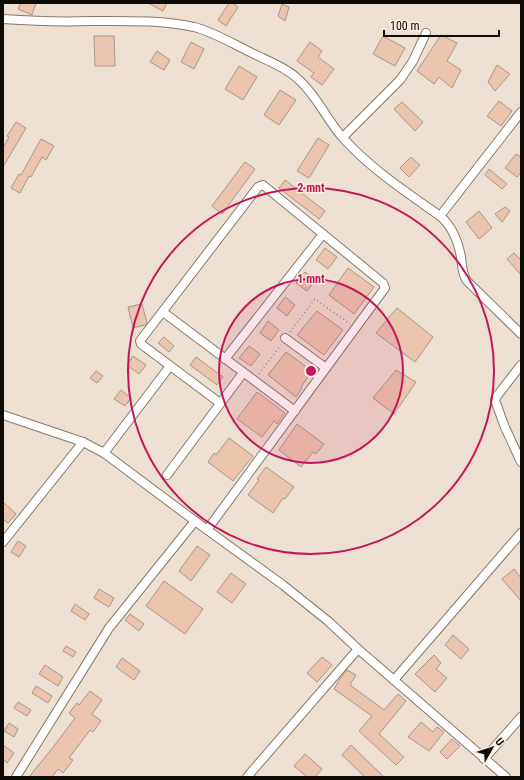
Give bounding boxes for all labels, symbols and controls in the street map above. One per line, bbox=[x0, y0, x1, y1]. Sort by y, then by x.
scale bar bbox=[384, 12, 499, 38]
text: 100 m bbox=[390, 19, 420, 33]
text: 2 mnt bbox=[297, 181, 325, 195]
text: 1 mnt bbox=[297, 272, 325, 286]
centre of rings bbox=[304, 364, 318, 378]
north arrow bbox=[472, 728, 512, 768]
text: U bbox=[492, 735, 506, 749]

